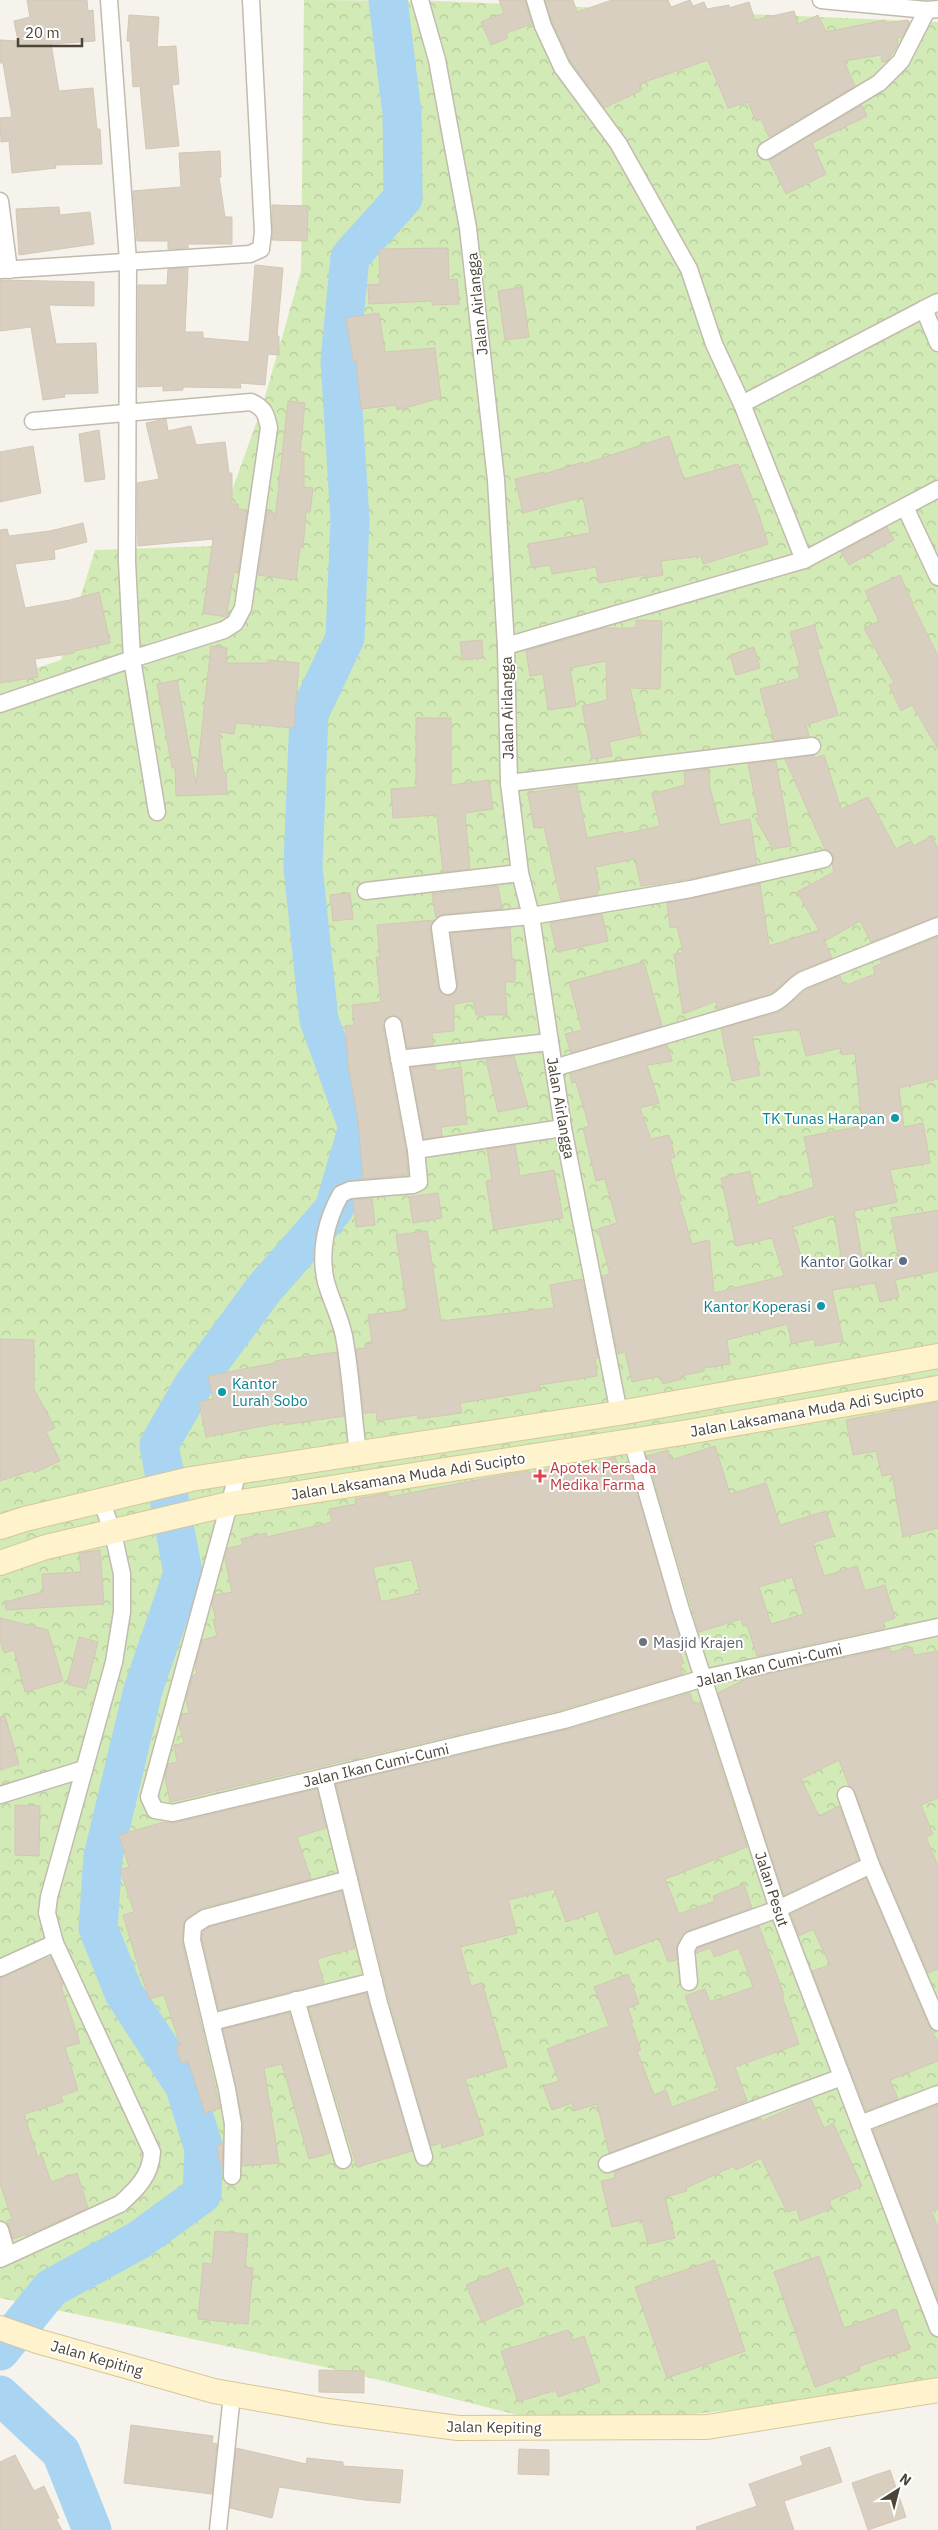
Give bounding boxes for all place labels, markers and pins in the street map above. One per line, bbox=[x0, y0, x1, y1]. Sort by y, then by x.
place label: TK Tunas Harapan bbox=[762, 1109, 885, 1128]
marker: TK Tunas Harapan bbox=[889, 1112, 901, 1124]
place label: Kantor Golkar bbox=[800, 1252, 893, 1271]
marker: Kantor Golkar bbox=[897, 1255, 909, 1267]
place label: Kantor Koperasi bbox=[704, 1297, 811, 1316]
marker: Kantor Koperasi bbox=[815, 1300, 827, 1312]
place label: Kantor Lurah Sobo bbox=[232, 1374, 308, 1410]
marker: Kantor Lurah Sobo bbox=[216, 1386, 228, 1398]
place label: Apotek Persada Medika Farma bbox=[550, 1458, 656, 1494]
marker: Apotek Persada Medika Farma bbox=[534, 1470, 546, 1482]
place label: Masjid Krajen bbox=[653, 1633, 744, 1652]
marker: Masjid Krajen bbox=[637, 1636, 649, 1648]

